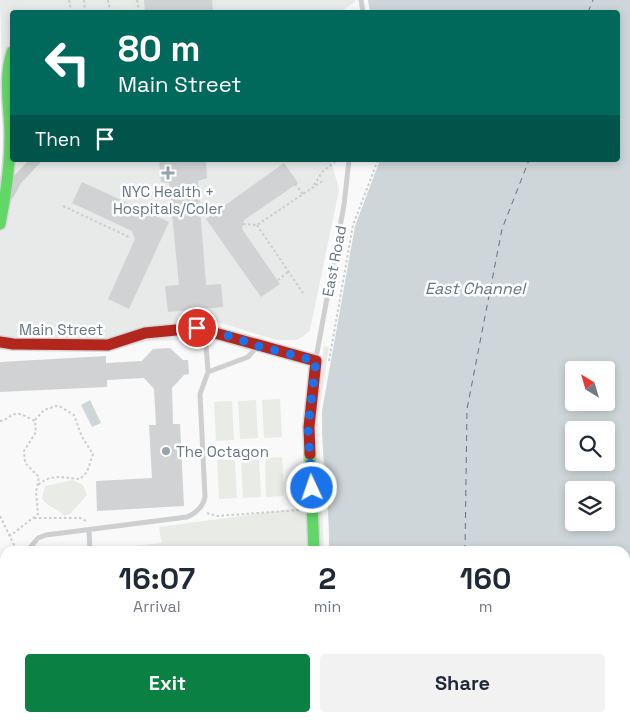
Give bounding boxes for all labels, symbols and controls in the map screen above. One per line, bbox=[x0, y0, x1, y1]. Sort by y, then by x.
text: 80 m bbox=[118, 27, 200, 71]
icon: left bbox=[35, 30, 100, 95]
text: Main Street bbox=[118, 70, 241, 98]
icon: arrive bbox=[91, 125, 119, 153]
text: Then bbox=[35, 127, 81, 152]
marker: NYC Health + Hospitals/Coler bbox=[161, 166, 175, 180]
place label: NYC Health + Hospitals/Coler bbox=[113, 182, 223, 218]
street label: East Road bbox=[318, 224, 350, 298]
water label: East Channel bbox=[425, 278, 527, 299]
pin bbox=[176, 307, 218, 349]
icon: arrive bbox=[183, 314, 211, 342]
street label: Main Street bbox=[19, 320, 103, 339]
north arrow bbox=[565, 361, 615, 411]
map controls bbox=[565, 361, 615, 531]
button: search bbox=[565, 421, 615, 471]
place label: The Octagon bbox=[176, 442, 269, 461]
marker: The Octagon bbox=[160, 445, 172, 457]
position arrow bbox=[285, 461, 337, 513]
button: layers bbox=[565, 481, 615, 531]
text: 16:07 bbox=[119, 559, 195, 598]
text: 2 bbox=[319, 559, 336, 598]
text: 160 bbox=[460, 559, 511, 598]
text: Arrival bbox=[133, 596, 181, 617]
text: min bbox=[314, 596, 341, 617]
text: m bbox=[479, 596, 492, 617]
button: Exit bbox=[25, 654, 310, 712]
button: Share bbox=[320, 654, 605, 712]

